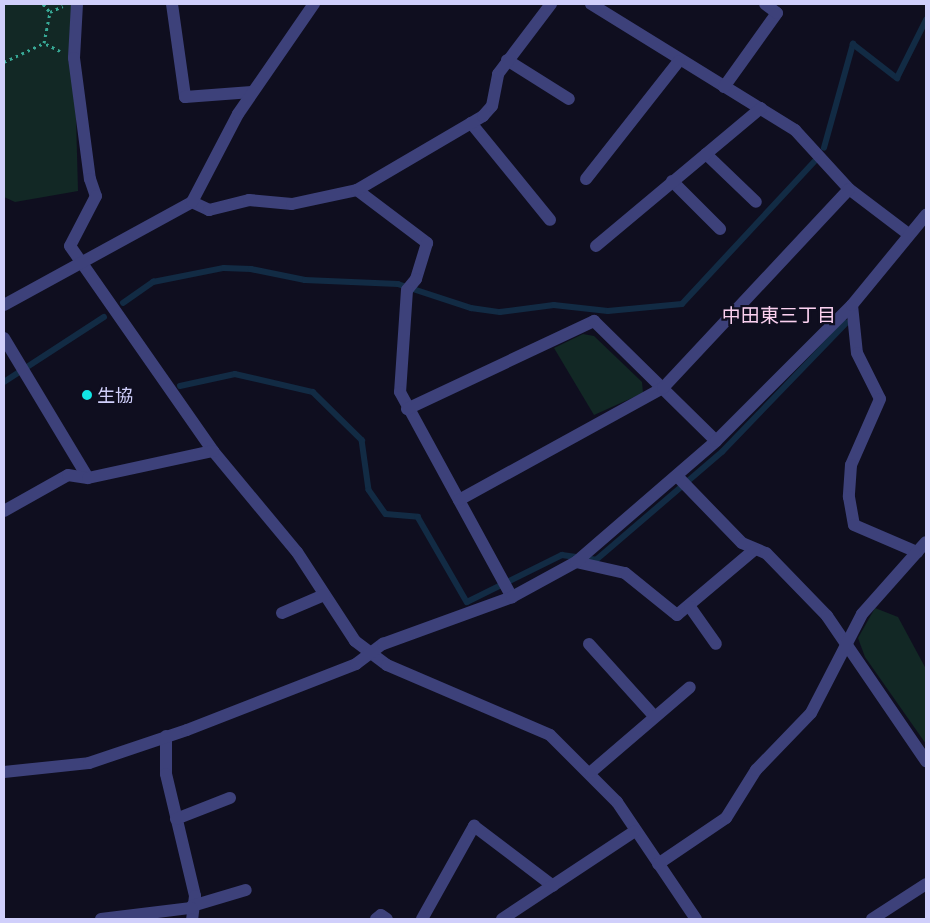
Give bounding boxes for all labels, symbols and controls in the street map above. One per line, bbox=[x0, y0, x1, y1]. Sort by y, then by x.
district label: 中田東三丁目 bbox=[722, 305, 836, 327]
place label: 生協 bbox=[97, 384, 133, 406]
marker: 生協 bbox=[81, 389, 93, 401]

